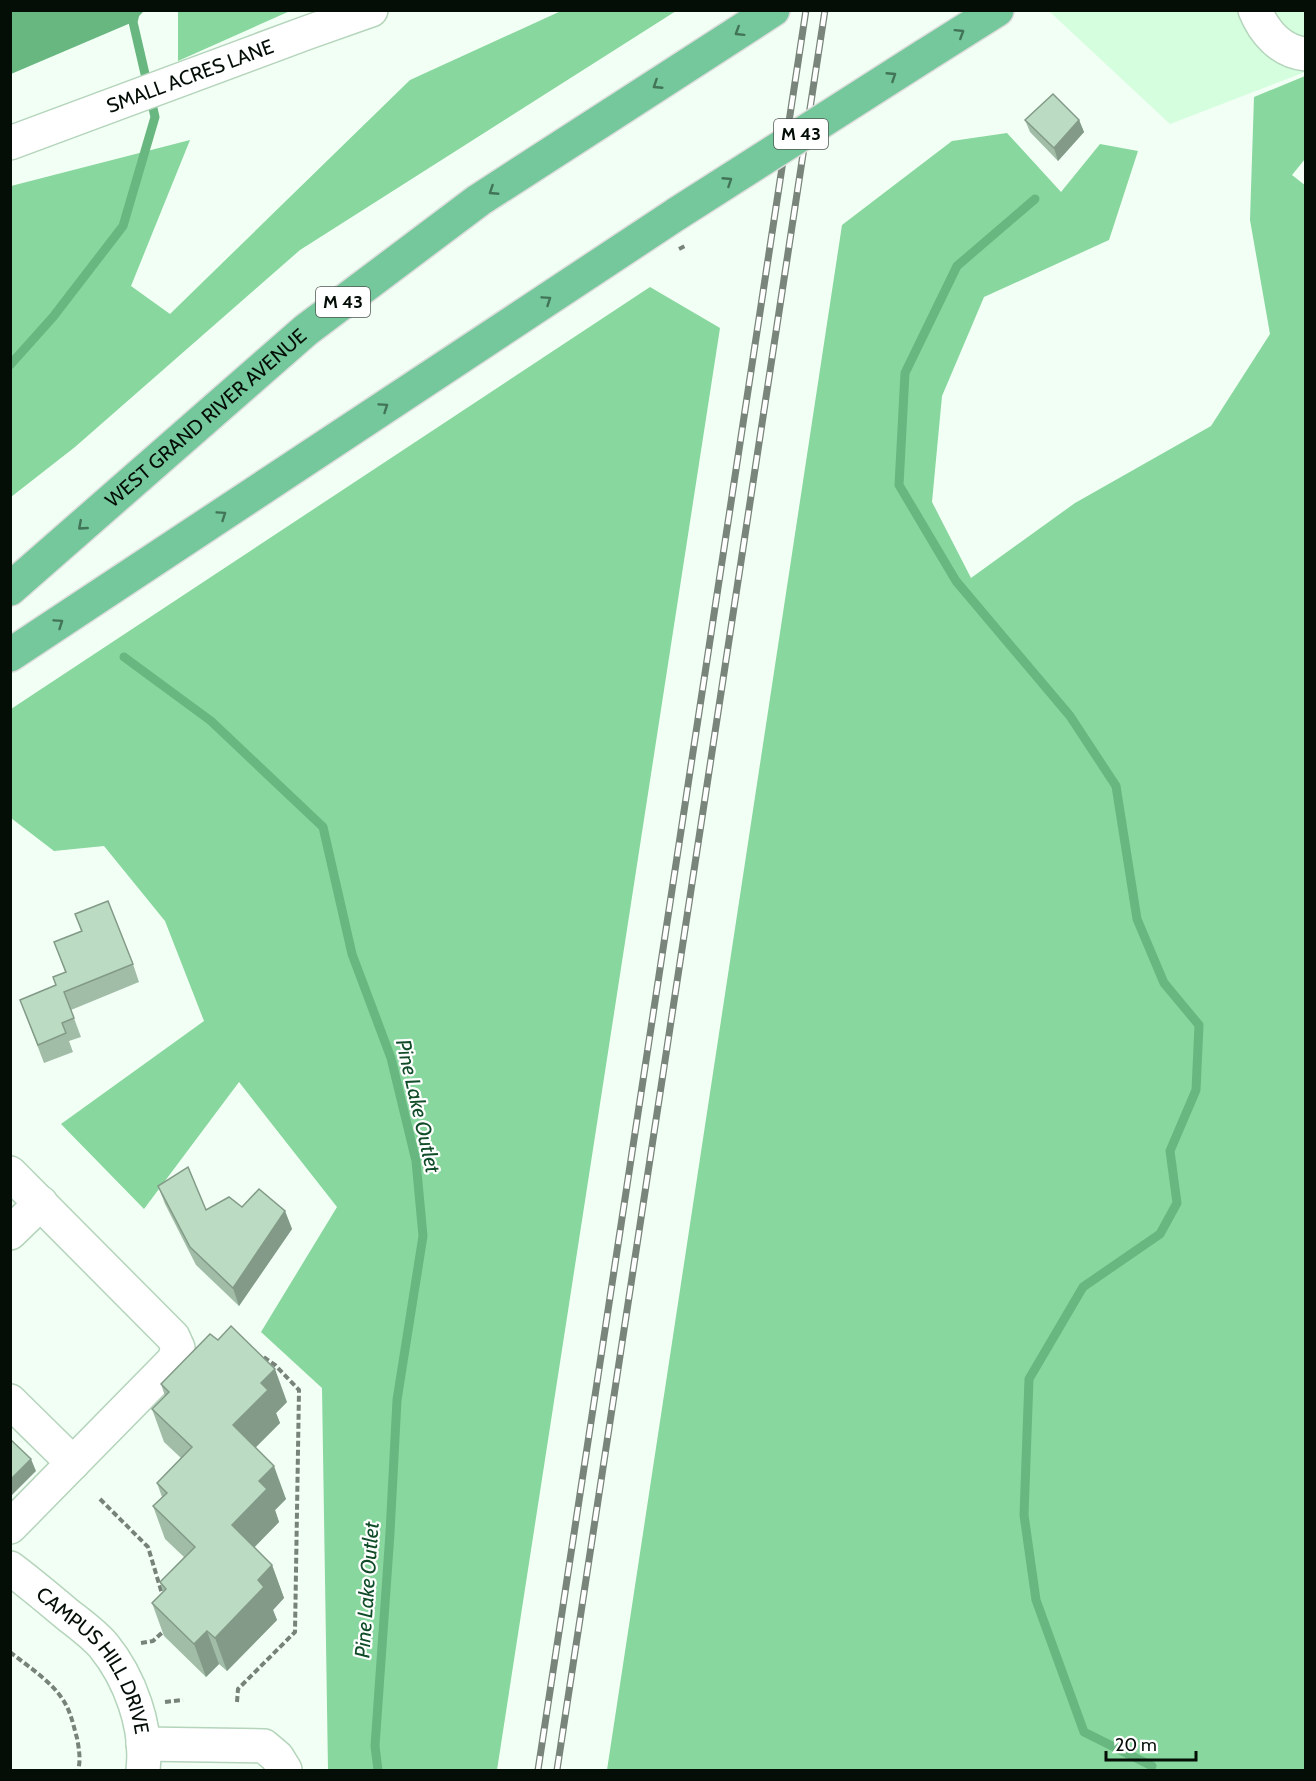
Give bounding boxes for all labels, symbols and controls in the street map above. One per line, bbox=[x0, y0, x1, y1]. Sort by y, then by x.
one-way arrow bbox=[735, 24, 746, 35]
one-way arrow bbox=[954, 30, 965, 41]
street label: SMALL ACRES LANE bbox=[103, 34, 277, 118]
one-way arrow bbox=[885, 72, 896, 83]
one-way arrow bbox=[652, 78, 663, 89]
road number: M 43 bbox=[774, 119, 828, 149]
one-way arrow bbox=[721, 177, 732, 188]
one-way arrow bbox=[489, 183, 499, 195]
road number: M 43 bbox=[316, 287, 370, 317]
one-way arrow bbox=[541, 295, 551, 307]
street label: WEST GRAND RIVER AVENUE bbox=[100, 323, 311, 512]
one-way arrow bbox=[378, 403, 389, 414]
one-way arrow bbox=[215, 511, 226, 522]
one-way arrow bbox=[78, 519, 89, 530]
one-way arrow bbox=[53, 619, 64, 630]
water label: Pine Lake Outlet bbox=[391, 1037, 446, 1176]
water label: Pine Lake Outlet bbox=[349, 1520, 384, 1659]
street label: CAMPUS HILL DRIVE bbox=[32, 1582, 154, 1736]
scale bar bbox=[1106, 1724, 1196, 1762]
text: 20 m bbox=[1115, 1734, 1157, 1756]

